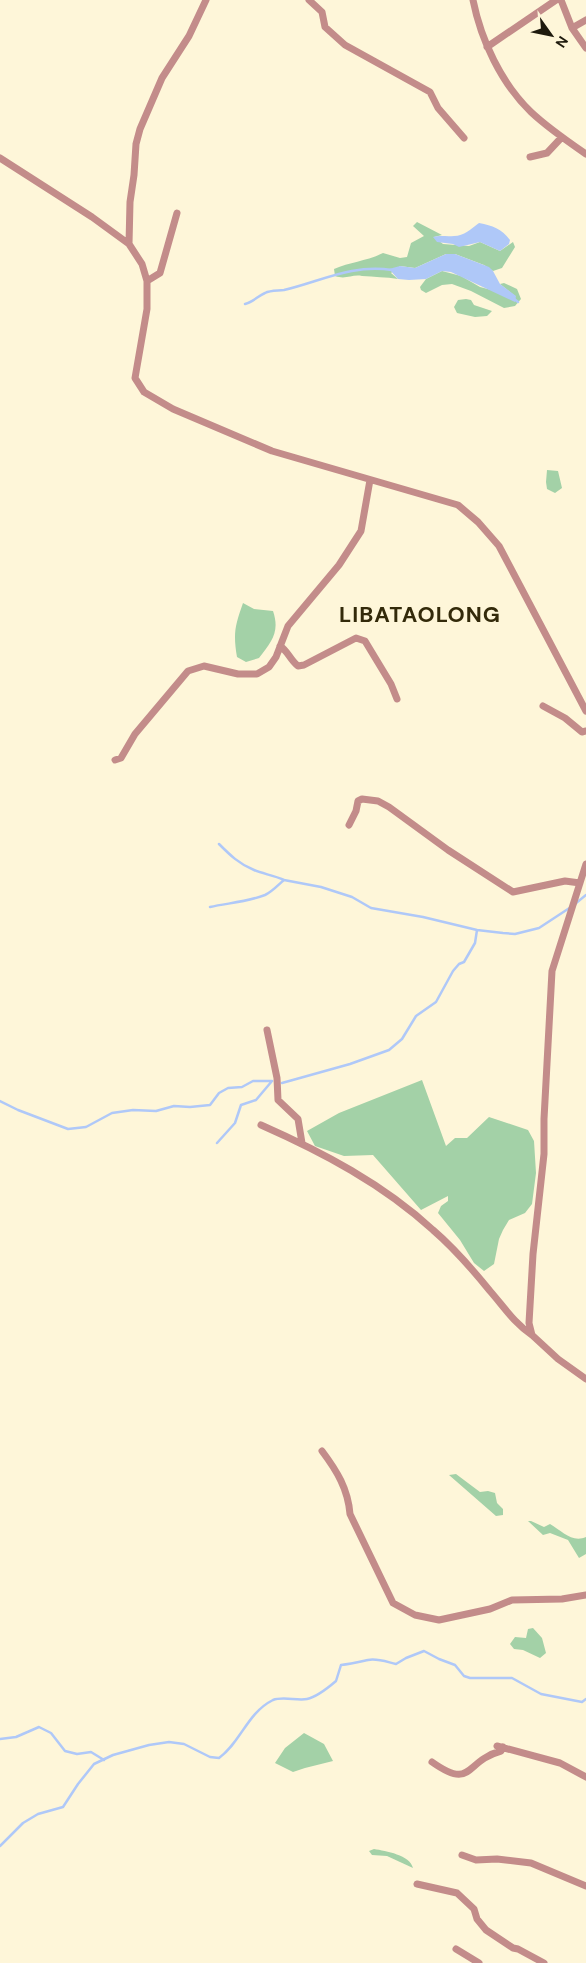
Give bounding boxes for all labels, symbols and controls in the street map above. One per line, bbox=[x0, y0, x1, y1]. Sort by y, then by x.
north arrow bbox=[526, 10, 576, 60]
text: N bbox=[552, 33, 572, 51]
district label: LIBATAOLONG bbox=[339, 600, 501, 629]

